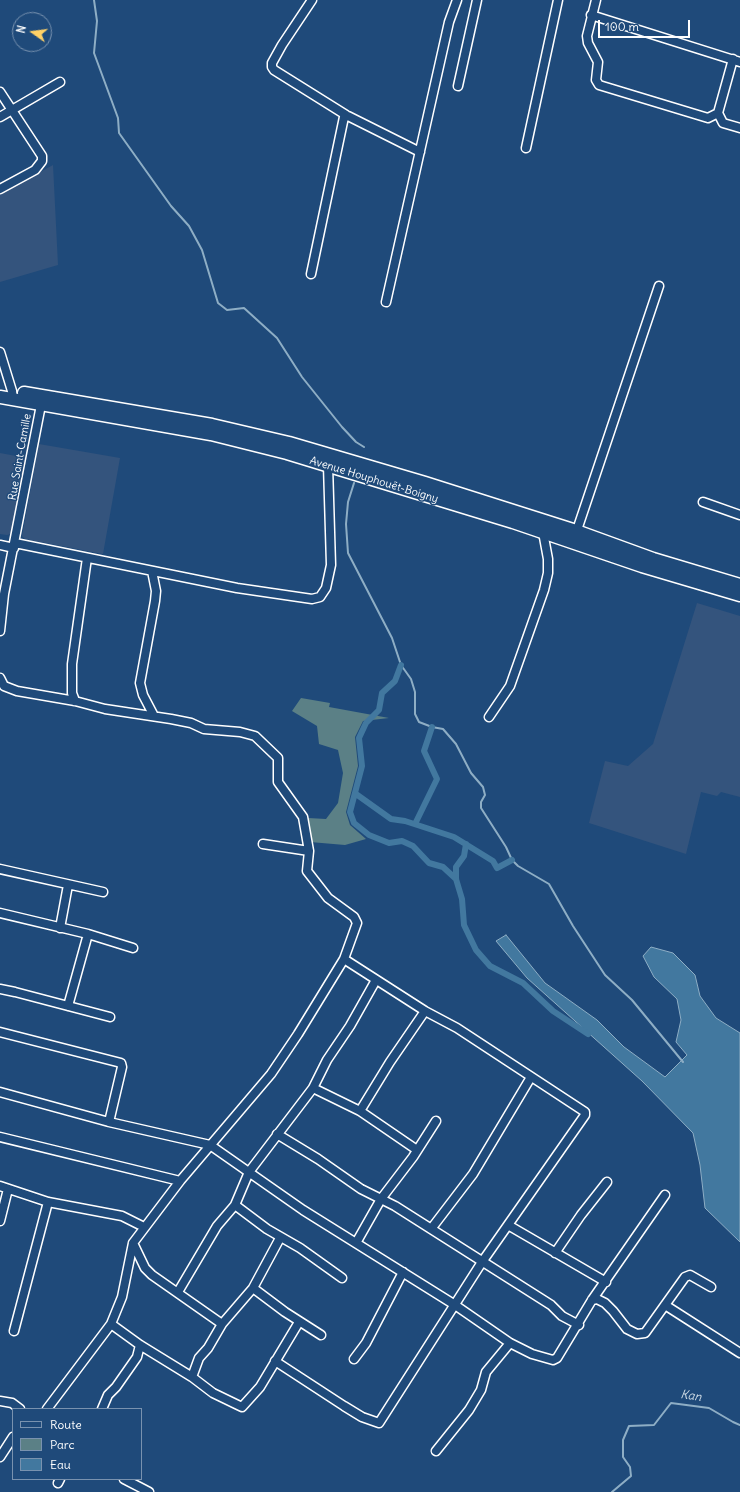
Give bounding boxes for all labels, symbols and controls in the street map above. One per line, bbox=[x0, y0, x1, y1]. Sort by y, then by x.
north arrow bbox=[12, 12, 52, 52]
scale bar bbox=[600, 12, 692, 38]
text: 100 m bbox=[605, 19, 639, 34]
text: N bbox=[14, 24, 29, 35]
street label: Rue Saint-Camille bbox=[6, 413, 34, 501]
street label: Avenue Houphouët-Boigny bbox=[308, 454, 440, 506]
water label: Kan bbox=[680, 1387, 702, 1405]
legend bbox=[12, 1408, 142, 1480]
text: Route bbox=[50, 1417, 82, 1432]
text: Parc bbox=[50, 1437, 75, 1452]
text: Eau bbox=[50, 1457, 71, 1472]

